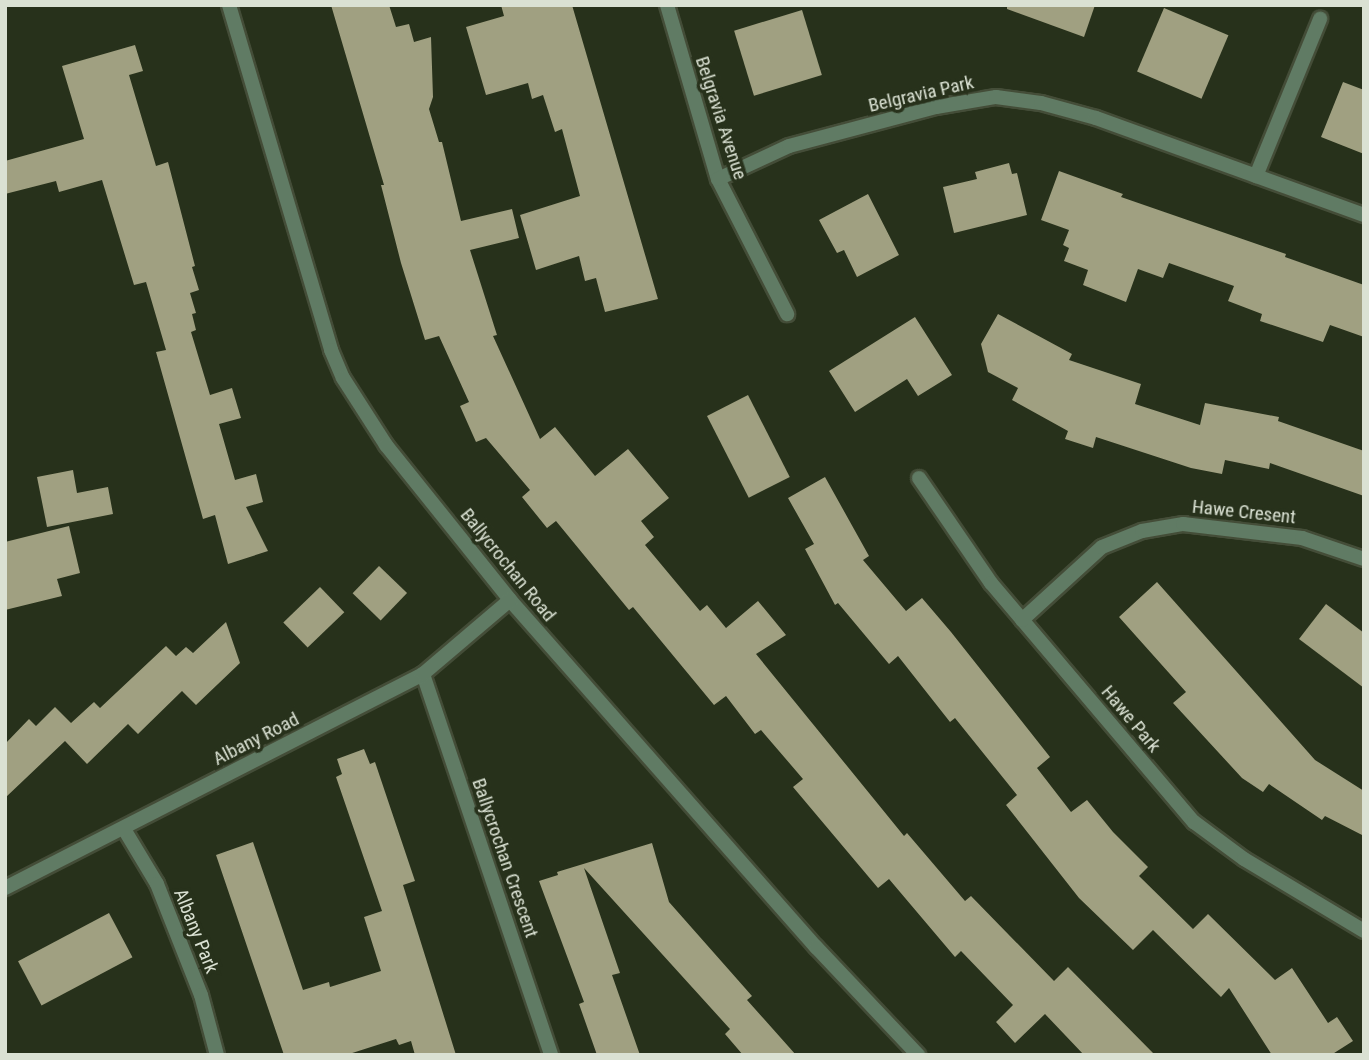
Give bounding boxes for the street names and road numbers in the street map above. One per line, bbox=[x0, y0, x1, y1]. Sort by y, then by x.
street label: Belgravia Avenue bbox=[690, 54, 752, 182]
street label: Belgravia Park bbox=[866, 71, 976, 117]
street label: Hawe Cresent bbox=[1191, 495, 1297, 529]
street label: Ballycrochan Road bbox=[456, 504, 560, 626]
street label: Hawe Park bbox=[1096, 681, 1166, 757]
street label: Albany Road bbox=[209, 708, 303, 770]
street label: Ballycrochan Crescent bbox=[467, 775, 543, 941]
street label: Albany Park bbox=[169, 885, 223, 977]

